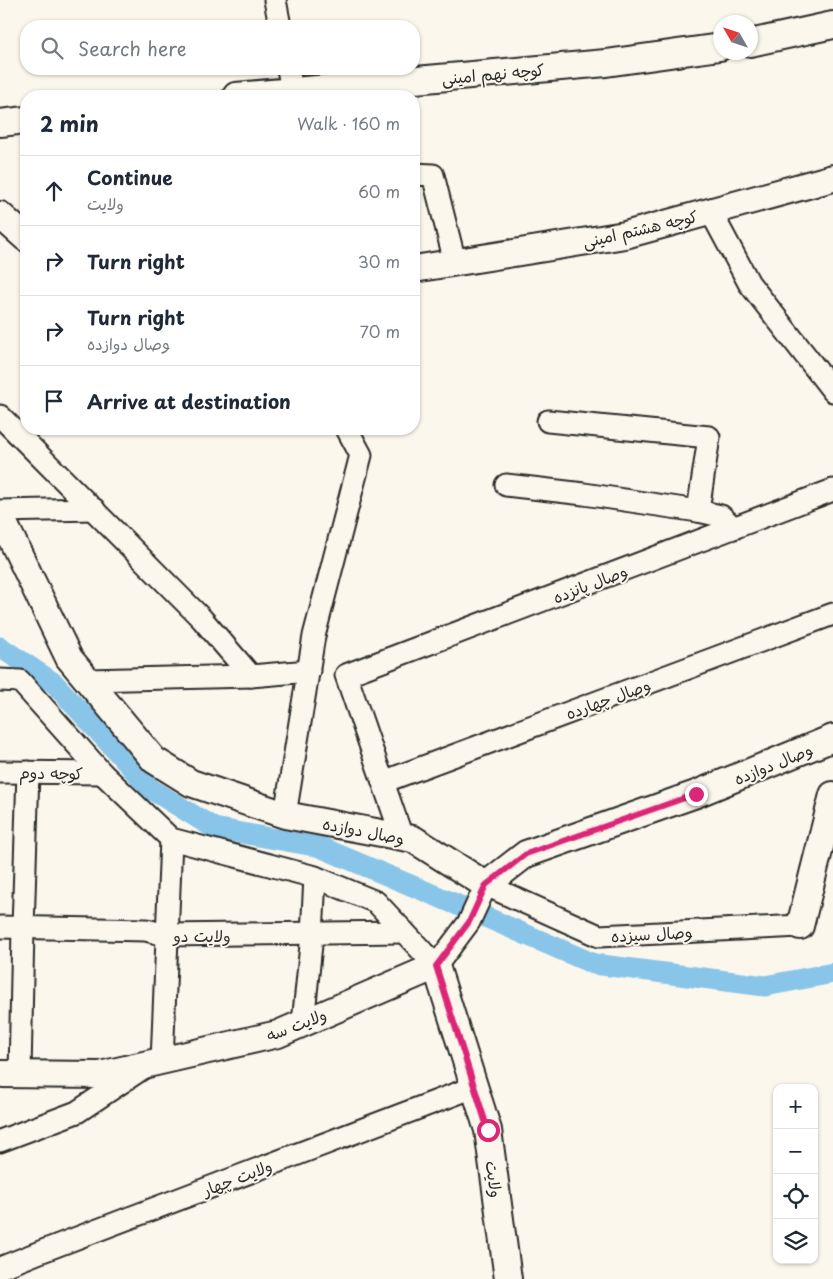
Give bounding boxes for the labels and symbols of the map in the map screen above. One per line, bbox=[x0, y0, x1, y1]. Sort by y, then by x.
north arrow bbox=[713, 15, 758, 60]
street label: کوچه نهم امینی bbox=[441, 57, 546, 91]
street label: کوچه هشتم امینی bbox=[580, 203, 701, 255]
street label: وصال پانزده bbox=[549, 558, 631, 608]
street label: وصال چهارده bbox=[562, 671, 654, 725]
street label: وصال دوازده bbox=[730, 736, 816, 790]
street label: کوچه دوم bbox=[19, 759, 83, 787]
route end bbox=[685, 783, 708, 806]
street label: وصال دوازده bbox=[321, 810, 407, 850]
street label: وصال سیزده bbox=[610, 919, 694, 947]
street label: ولایت دو bbox=[171, 923, 231, 947]
street label: ولایت سه bbox=[262, 1002, 330, 1046]
route start bbox=[477, 1119, 500, 1142]
street label: ولایت چهار bbox=[197, 1153, 275, 1202]
street label: ولایت bbox=[481, 1159, 509, 1199]

